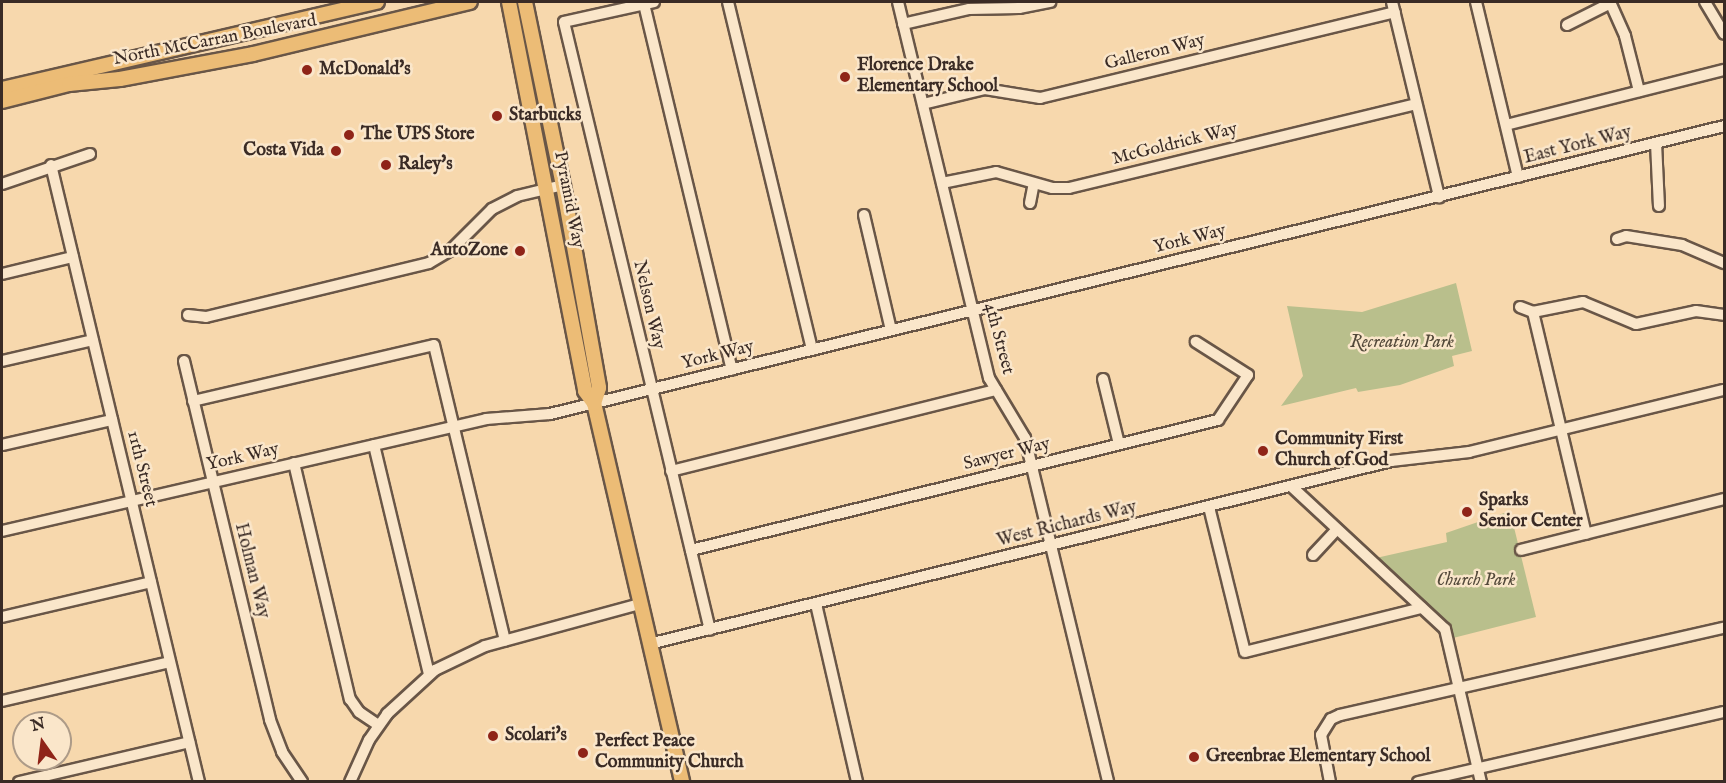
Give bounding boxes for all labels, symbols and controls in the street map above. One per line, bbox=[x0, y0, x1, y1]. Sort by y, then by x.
street label: North McCarran Boulevard bbox=[112, 11, 318, 71]
street label: Galleron Way bbox=[1103, 30, 1207, 76]
place label: Florence Drake Elementary School bbox=[857, 56, 998, 98]
place label: McDonald's bbox=[319, 59, 411, 81]
marker: McDonald's bbox=[300, 63, 314, 77]
marker: Florence Drake Elementary School bbox=[838, 70, 852, 84]
place label: Starbucks bbox=[509, 105, 581, 127]
marker: Starbucks bbox=[490, 109, 504, 123]
street label: McGoldrick Way bbox=[1110, 119, 1240, 171]
street label: East York Way bbox=[1522, 122, 1634, 170]
place label: The UPS Store bbox=[361, 124, 475, 146]
marker: The UPS Store bbox=[342, 128, 356, 142]
place label: Costa Vida bbox=[243, 140, 324, 162]
marker: Costa Vida bbox=[329, 144, 343, 158]
street label: Pyramid Way bbox=[548, 150, 588, 250]
place label: Raley's bbox=[398, 154, 453, 176]
marker: Raley's bbox=[379, 158, 393, 172]
street label: York Way bbox=[1152, 221, 1228, 259]
place label: AutoZone bbox=[431, 240, 508, 262]
marker: AutoZone bbox=[513, 244, 527, 258]
street label: Nelson Way bbox=[627, 259, 669, 351]
street label: 4th Street bbox=[978, 301, 1018, 377]
park label: Recreation Park bbox=[1350, 332, 1454, 354]
street label: York Way bbox=[680, 337, 756, 375]
street label: 11th Street bbox=[121, 429, 161, 509]
place label: Community First Church of God bbox=[1275, 430, 1403, 472]
street label: Sawyer Way bbox=[961, 434, 1053, 476]
street label: York Way bbox=[205, 439, 281, 477]
marker: Community First Church of God bbox=[1256, 444, 1270, 458]
place label: Sparks Senior Center bbox=[1479, 491, 1583, 534]
street label: West Richards Way bbox=[995, 497, 1139, 553]
marker: Sparks Senior Center bbox=[1460, 505, 1474, 519]
street label: Holman Way bbox=[229, 521, 273, 621]
park label: Church Park bbox=[1437, 570, 1515, 592]
north arrow bbox=[12, 711, 72, 771]
text: N bbox=[29, 714, 47, 737]
place label: Scolari's bbox=[505, 725, 567, 747]
marker: Scolari's bbox=[486, 729, 500, 743]
place label: Perfect Peace Community Church bbox=[595, 732, 743, 774]
marker: Perfect Peace Community Church bbox=[576, 746, 590, 760]
place label: Greenbrae Elementary School bbox=[1206, 746, 1430, 768]
marker: Greenbrae Elementary School bbox=[1187, 750, 1201, 764]

